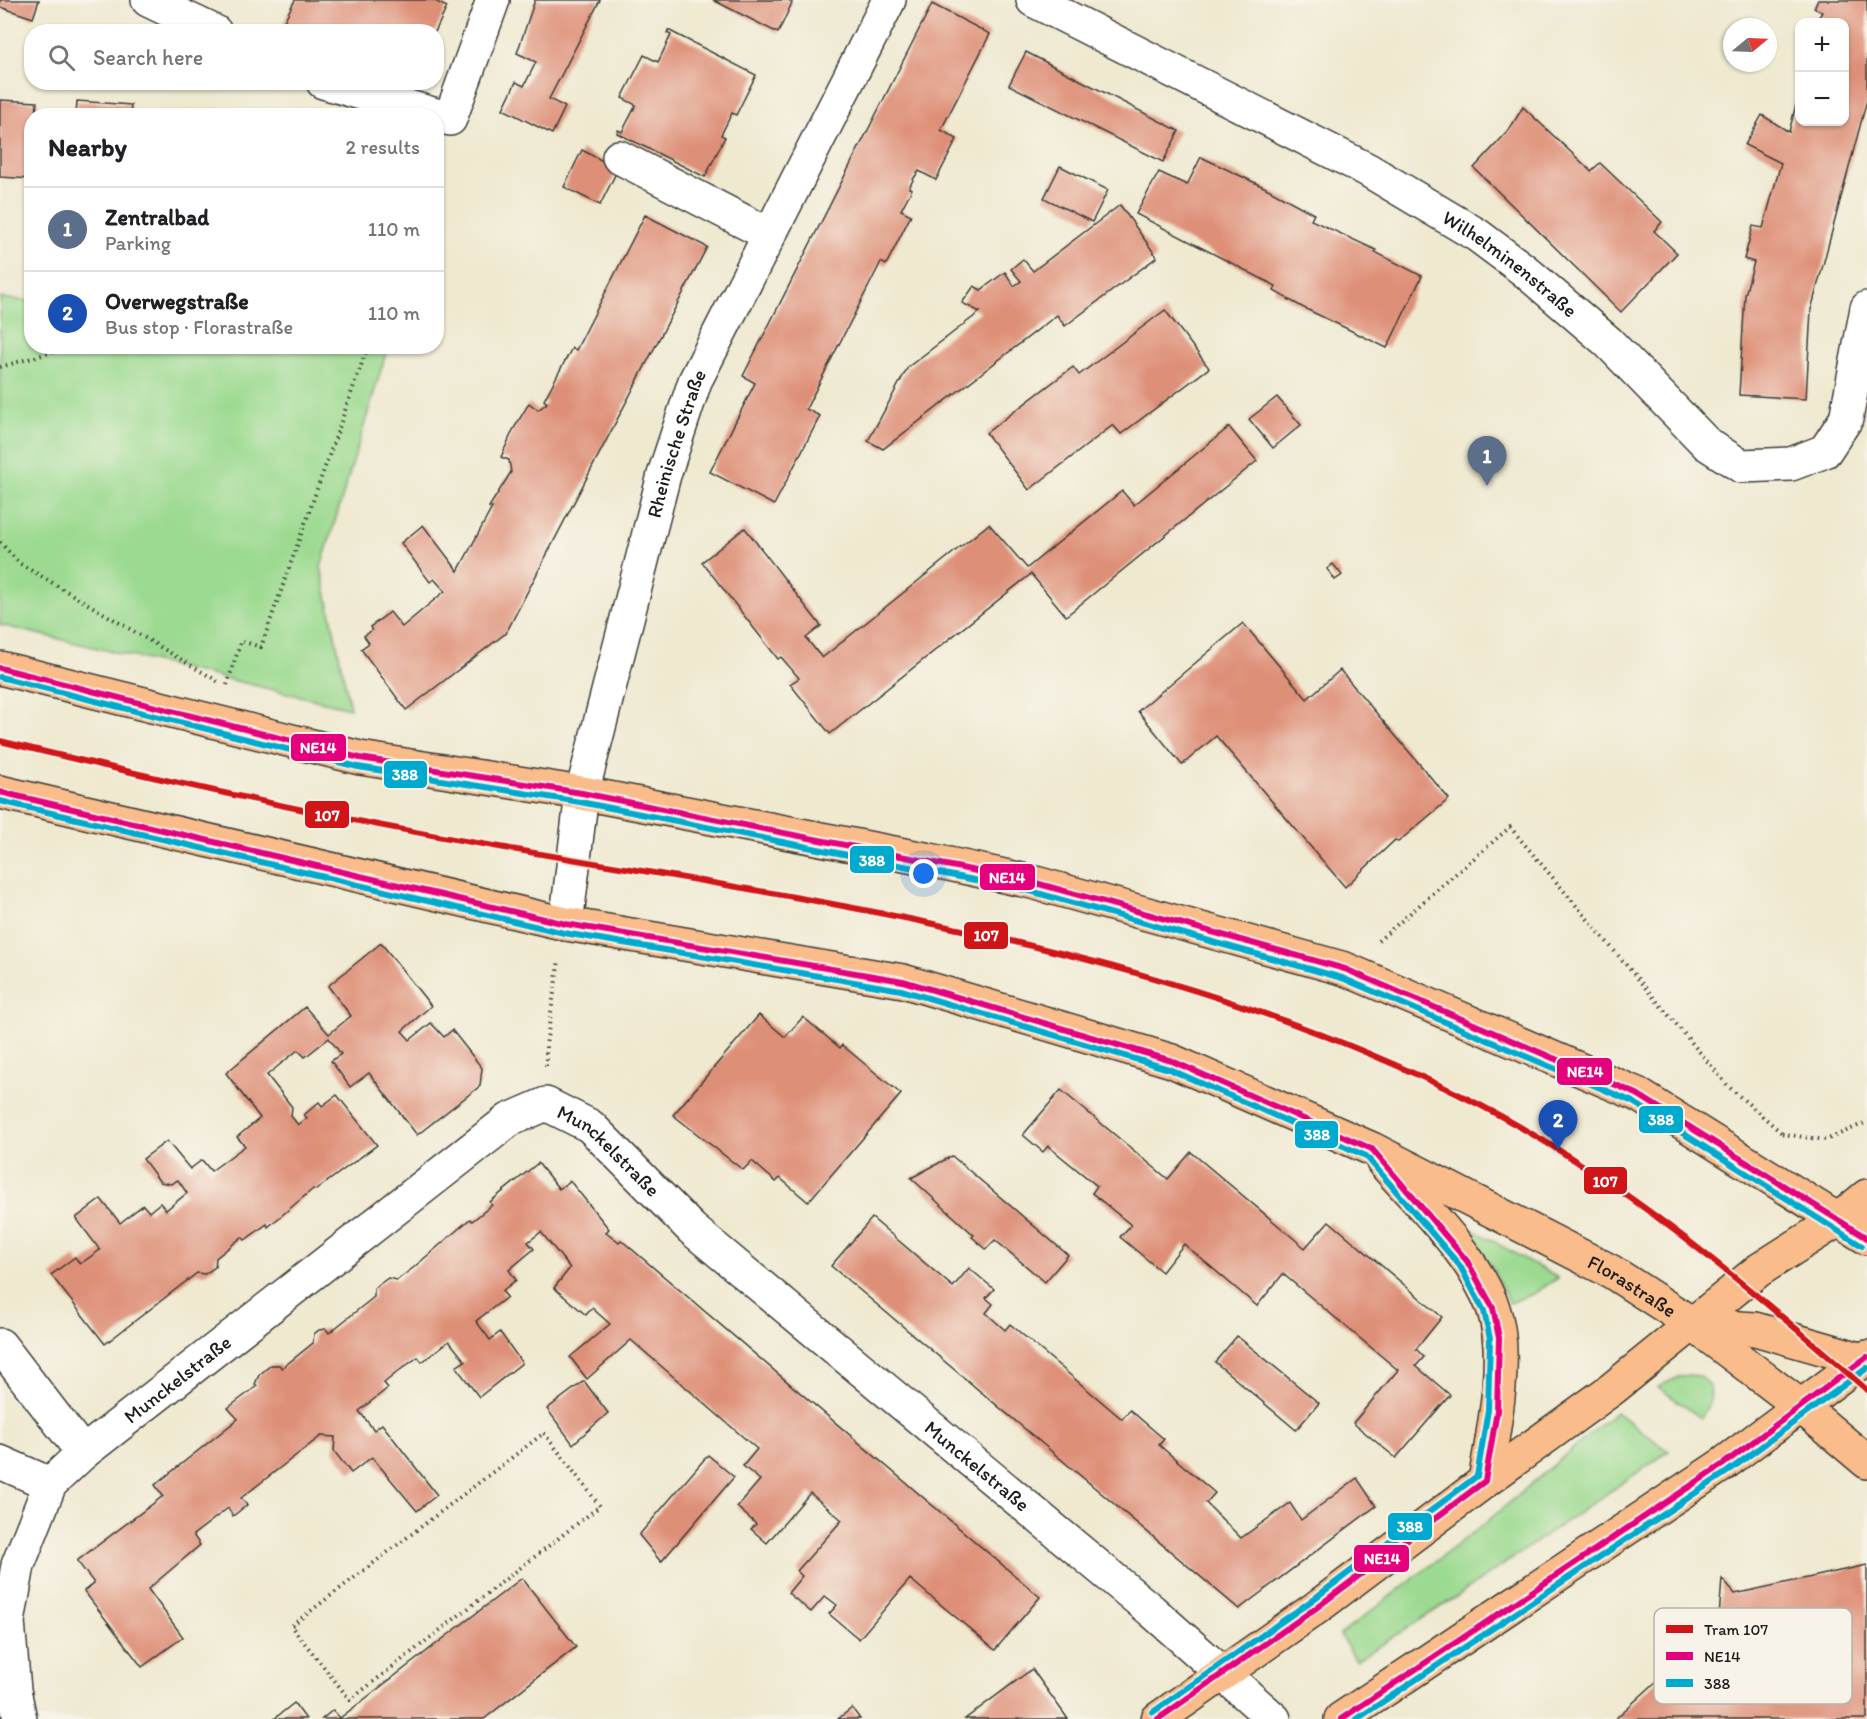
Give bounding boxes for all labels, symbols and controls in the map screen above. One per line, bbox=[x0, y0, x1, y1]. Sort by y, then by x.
north arrow bbox=[1723, 18, 1777, 72]
map controls bbox=[1795, 18, 1849, 126]
button: + bbox=[1795, 18, 1849, 72]
search box bbox=[24, 24, 444, 90]
icon: search bbox=[45, 41, 78, 74]
text: Search here bbox=[93, 44, 203, 71]
button: − bbox=[1795, 72, 1849, 126]
text: Nearby bbox=[48, 131, 127, 163]
text: 2 results bbox=[346, 135, 420, 159]
text: Zentralbad bbox=[105, 204, 209, 231]
street label: Wilhelminenstraße bbox=[1438, 205, 1582, 322]
text: 1 bbox=[63, 217, 72, 241]
text: 110 m bbox=[368, 217, 420, 241]
text: Parking bbox=[105, 231, 171, 255]
text: Overwegstraße bbox=[105, 288, 249, 315]
text: 2 bbox=[62, 301, 73, 325]
text: 110 m bbox=[368, 301, 420, 325]
text: Bus stop · Florastraße bbox=[105, 315, 293, 339]
street label: Rheinische Straße bbox=[641, 365, 711, 520]
pin: 1 bbox=[1468, 436, 1506, 486]
line badge: NE14 bbox=[290, 733, 347, 762]
text: NE14 bbox=[300, 738, 337, 757]
line badge: 388 bbox=[383, 760, 428, 789]
text: 388 bbox=[392, 765, 418, 784]
line badge: 107 bbox=[304, 800, 350, 829]
text: 107 bbox=[314, 806, 340, 825]
line badge: 388 bbox=[849, 845, 895, 874]
text: 388 bbox=[859, 851, 885, 870]
your location bbox=[909, 859, 938, 888]
line badge: NE14 bbox=[979, 863, 1036, 891]
text: NE14 bbox=[989, 868, 1026, 887]
line badge: 107 bbox=[963, 921, 1009, 950]
text: 107 bbox=[973, 926, 999, 945]
line badge: NE14 bbox=[1556, 1057, 1613, 1086]
text: NE14 bbox=[1567, 1062, 1604, 1081]
street label: Munckelstraße bbox=[553, 1100, 665, 1201]
pin: 2 bbox=[1538, 1100, 1578, 1150]
line badge: 388 bbox=[1638, 1105, 1684, 1134]
text: 388 bbox=[1648, 1110, 1674, 1129]
line badge: 388 bbox=[1294, 1120, 1339, 1149]
text: 388 bbox=[1304, 1125, 1330, 1144]
line badge: 107 bbox=[1583, 1166, 1628, 1195]
text: 107 bbox=[1592, 1172, 1618, 1191]
street label: Florastraße bbox=[1584, 1250, 1681, 1322]
street label: Munckelstraße bbox=[119, 1330, 236, 1428]
street label: Munckelstraße bbox=[920, 1415, 1035, 1516]
line badge: 388 bbox=[1387, 1512, 1433, 1541]
text: 388 bbox=[1397, 1517, 1423, 1536]
line badge: NE14 bbox=[1353, 1544, 1410, 1573]
text: NE14 bbox=[1364, 1549, 1401, 1568]
legend bbox=[1654, 1608, 1852, 1704]
text: Tram 107 bbox=[1704, 1620, 1768, 1639]
text: NE14 bbox=[1704, 1647, 1741, 1666]
text: 388 bbox=[1704, 1674, 1730, 1693]

